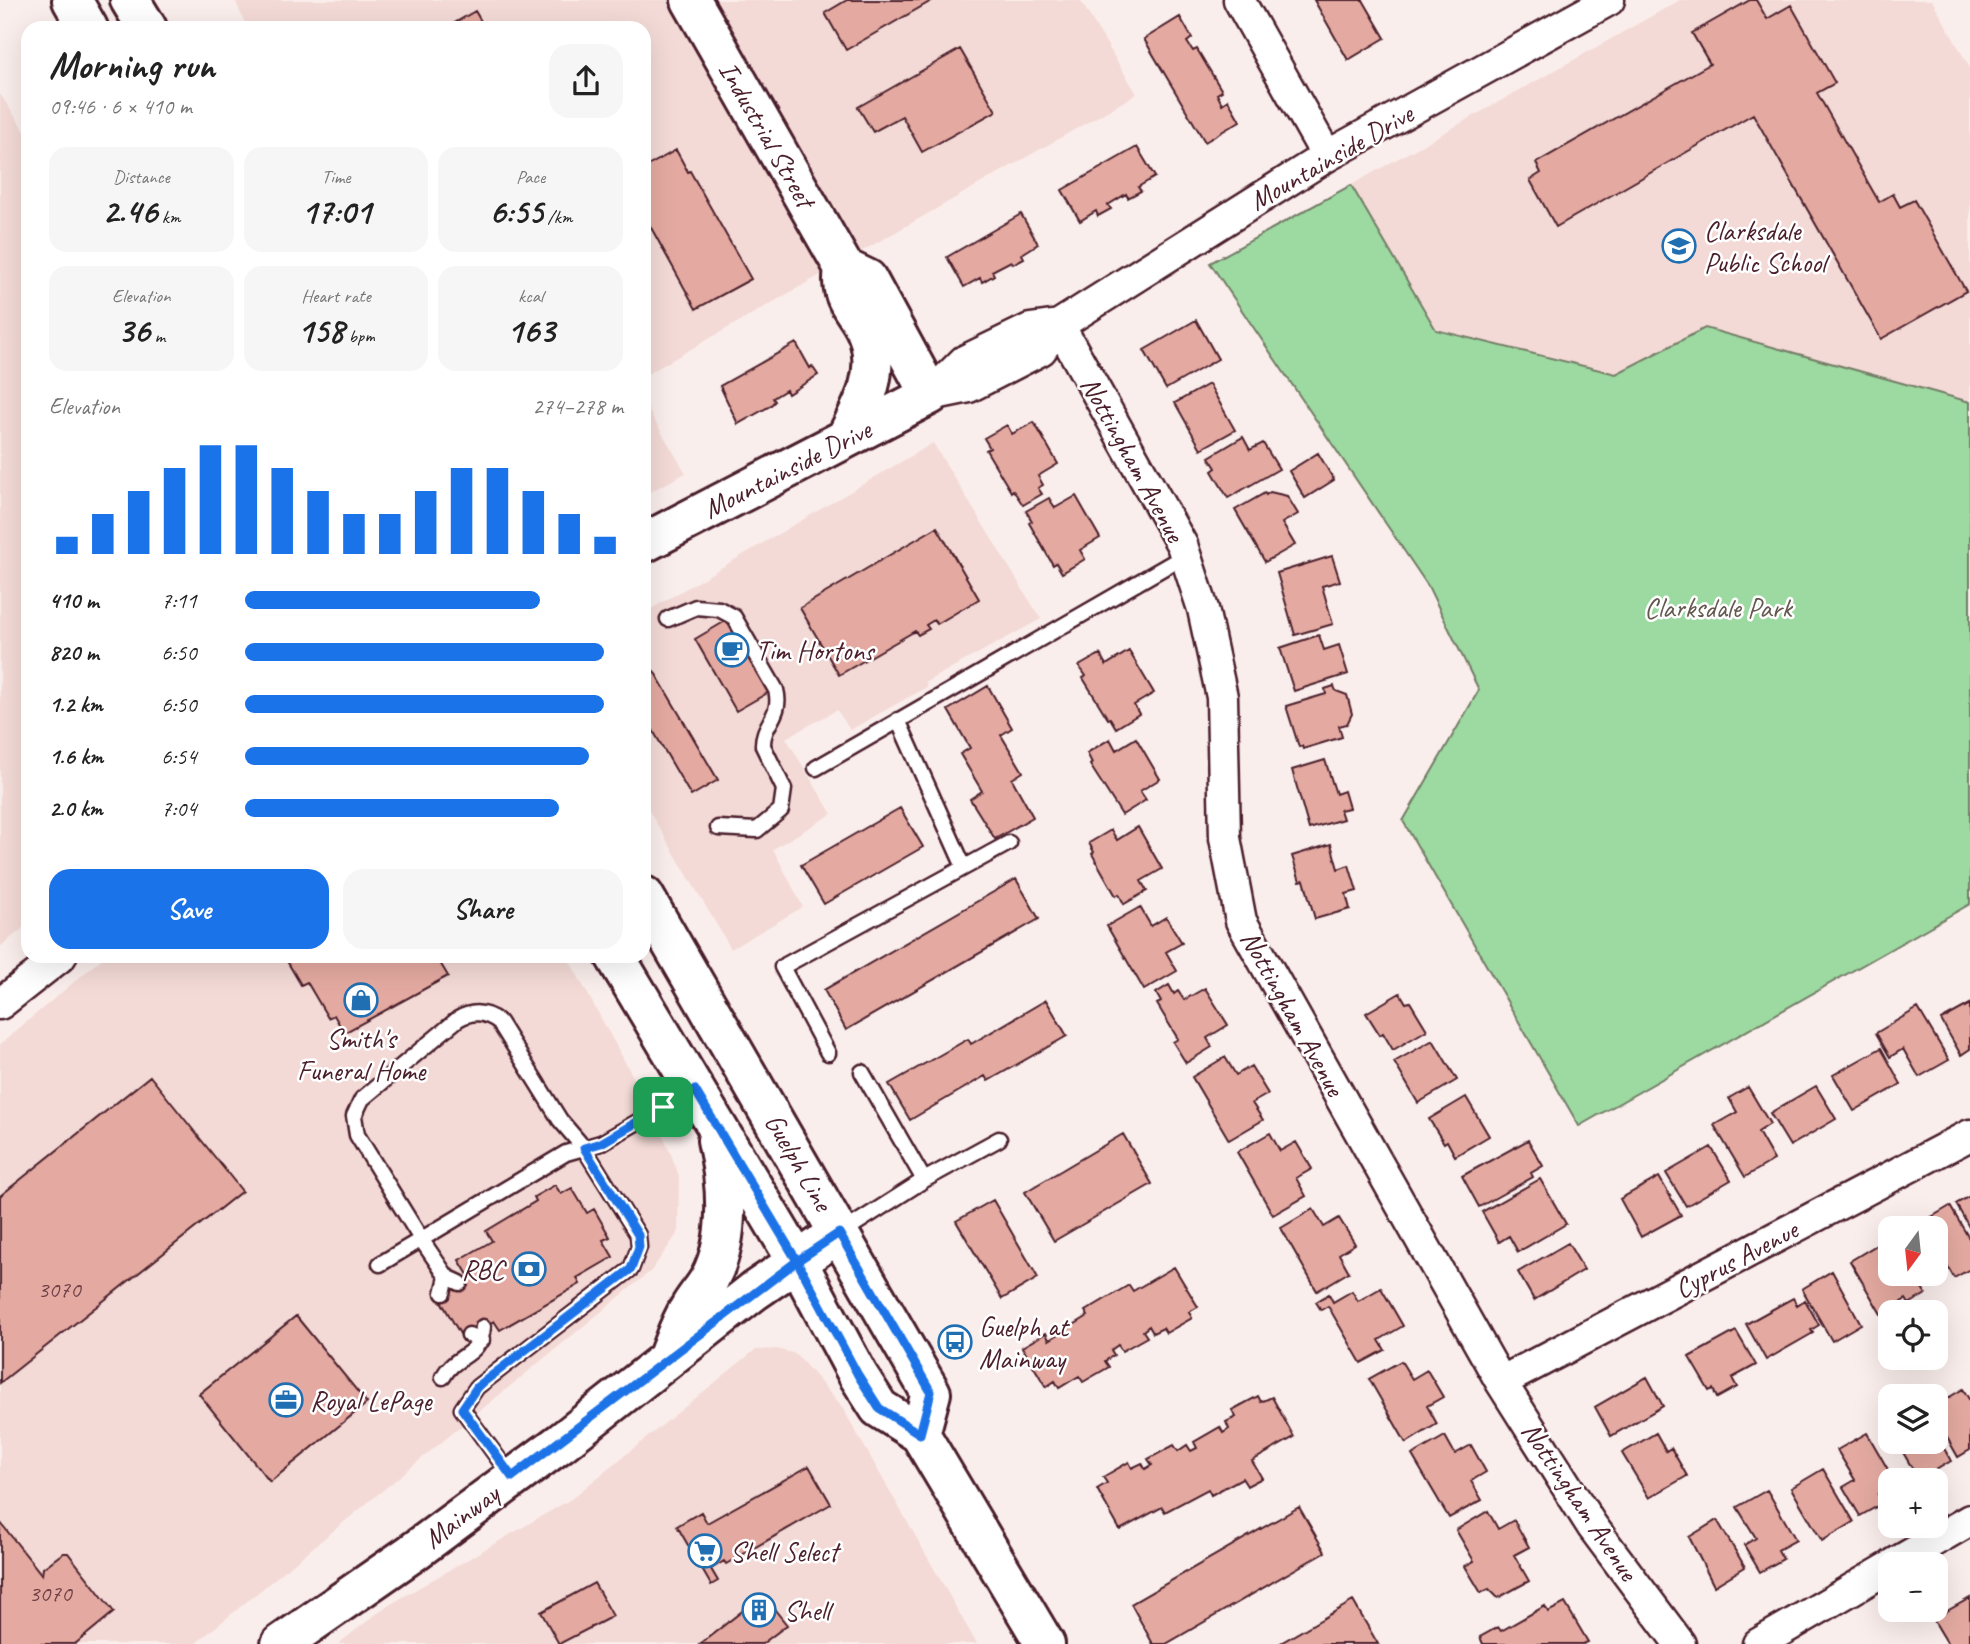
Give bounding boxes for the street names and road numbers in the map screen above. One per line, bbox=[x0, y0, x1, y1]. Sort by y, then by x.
street label: Industrial Street bbox=[711, 55, 825, 217]
street label: Mountainside Drive bbox=[1243, 95, 1421, 218]
street label: Nottingham Avenue bbox=[1073, 370, 1194, 550]
street label: Mountainside Drive bbox=[697, 411, 878, 526]
street label: Nottingham Avenue bbox=[1233, 924, 1354, 1104]
street label: Guelph Line bbox=[757, 1107, 842, 1219]
street label: Cyprus Avenue bbox=[1668, 1211, 1805, 1306]
street label: Nottingham Avenue bbox=[1514, 1415, 1647, 1589]
street label: Mainway bbox=[416, 1475, 508, 1556]

